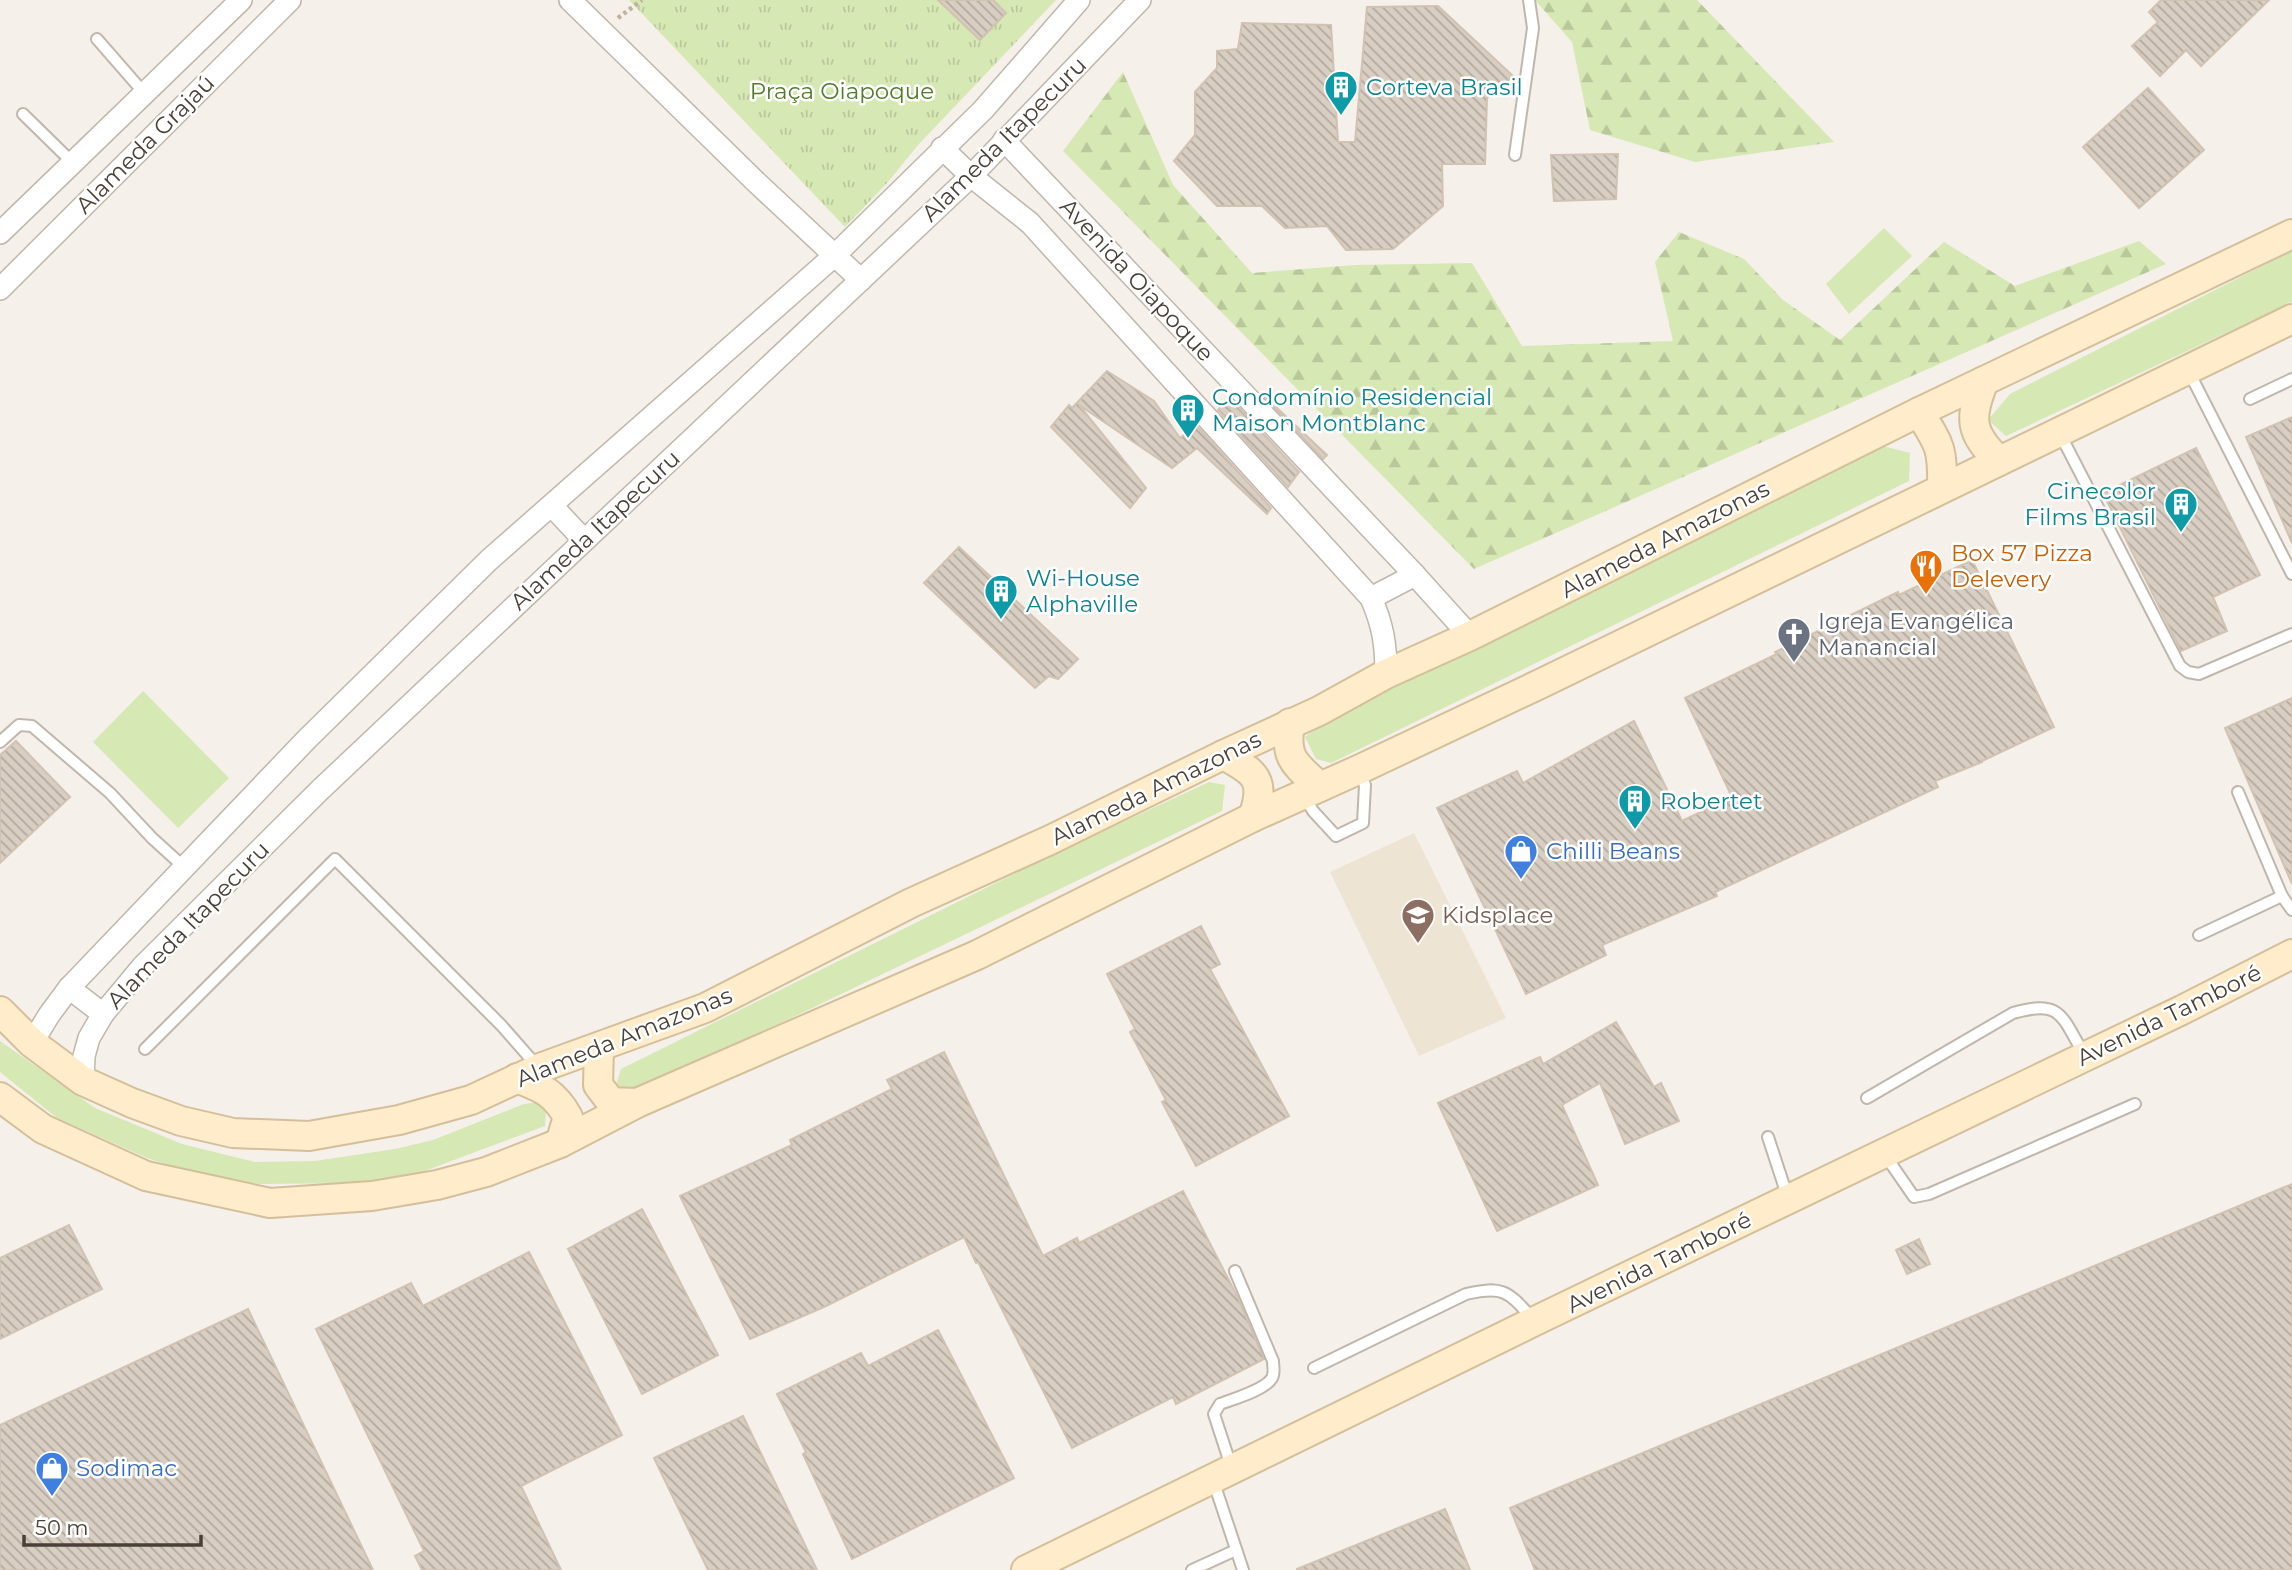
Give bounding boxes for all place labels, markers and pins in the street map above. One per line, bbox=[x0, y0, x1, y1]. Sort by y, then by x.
building icon: Corteva Brasil bbox=[1322, 68, 1360, 117]
place label: Corteva Brasil bbox=[1366, 73, 1523, 101]
place label: Condomínio Residencial Maison Montblanc bbox=[1212, 383, 1492, 437]
building icon: Condomínio Residencial Maison Montblanc bbox=[1169, 391, 1207, 440]
place label: Cinecolor Films Brasil bbox=[2025, 477, 2156, 531]
building icon: Cinecolor Films Brasil bbox=[2162, 485, 2200, 534]
place label: Box 57 Pizza Delevery bbox=[1951, 539, 2093, 593]
restaurant icon: Box 57 Pizza Delevery bbox=[1907, 547, 1945, 596]
place label: Wi-House Alphaville bbox=[1026, 564, 1140, 618]
building icon: Wi-House Alphaville bbox=[982, 572, 1020, 621]
place label: Igreja Evangélica Manancial bbox=[1818, 607, 2014, 661]
church icon: Igreja Evangélica Manancial bbox=[1775, 615, 1813, 664]
building icon: Robertet bbox=[1616, 782, 1654, 831]
place label: Robertet bbox=[1660, 787, 1762, 815]
shop icon: Chilli Beans bbox=[1502, 832, 1540, 881]
place label: Chilli Beans bbox=[1546, 837, 1680, 865]
school or university icon: Kidsplace bbox=[1399, 896, 1437, 945]
place label: Kidsplace bbox=[1442, 901, 1553, 929]
shop icon: Sodimac bbox=[33, 1449, 71, 1498]
place label: Sodimac bbox=[76, 1454, 177, 1482]

